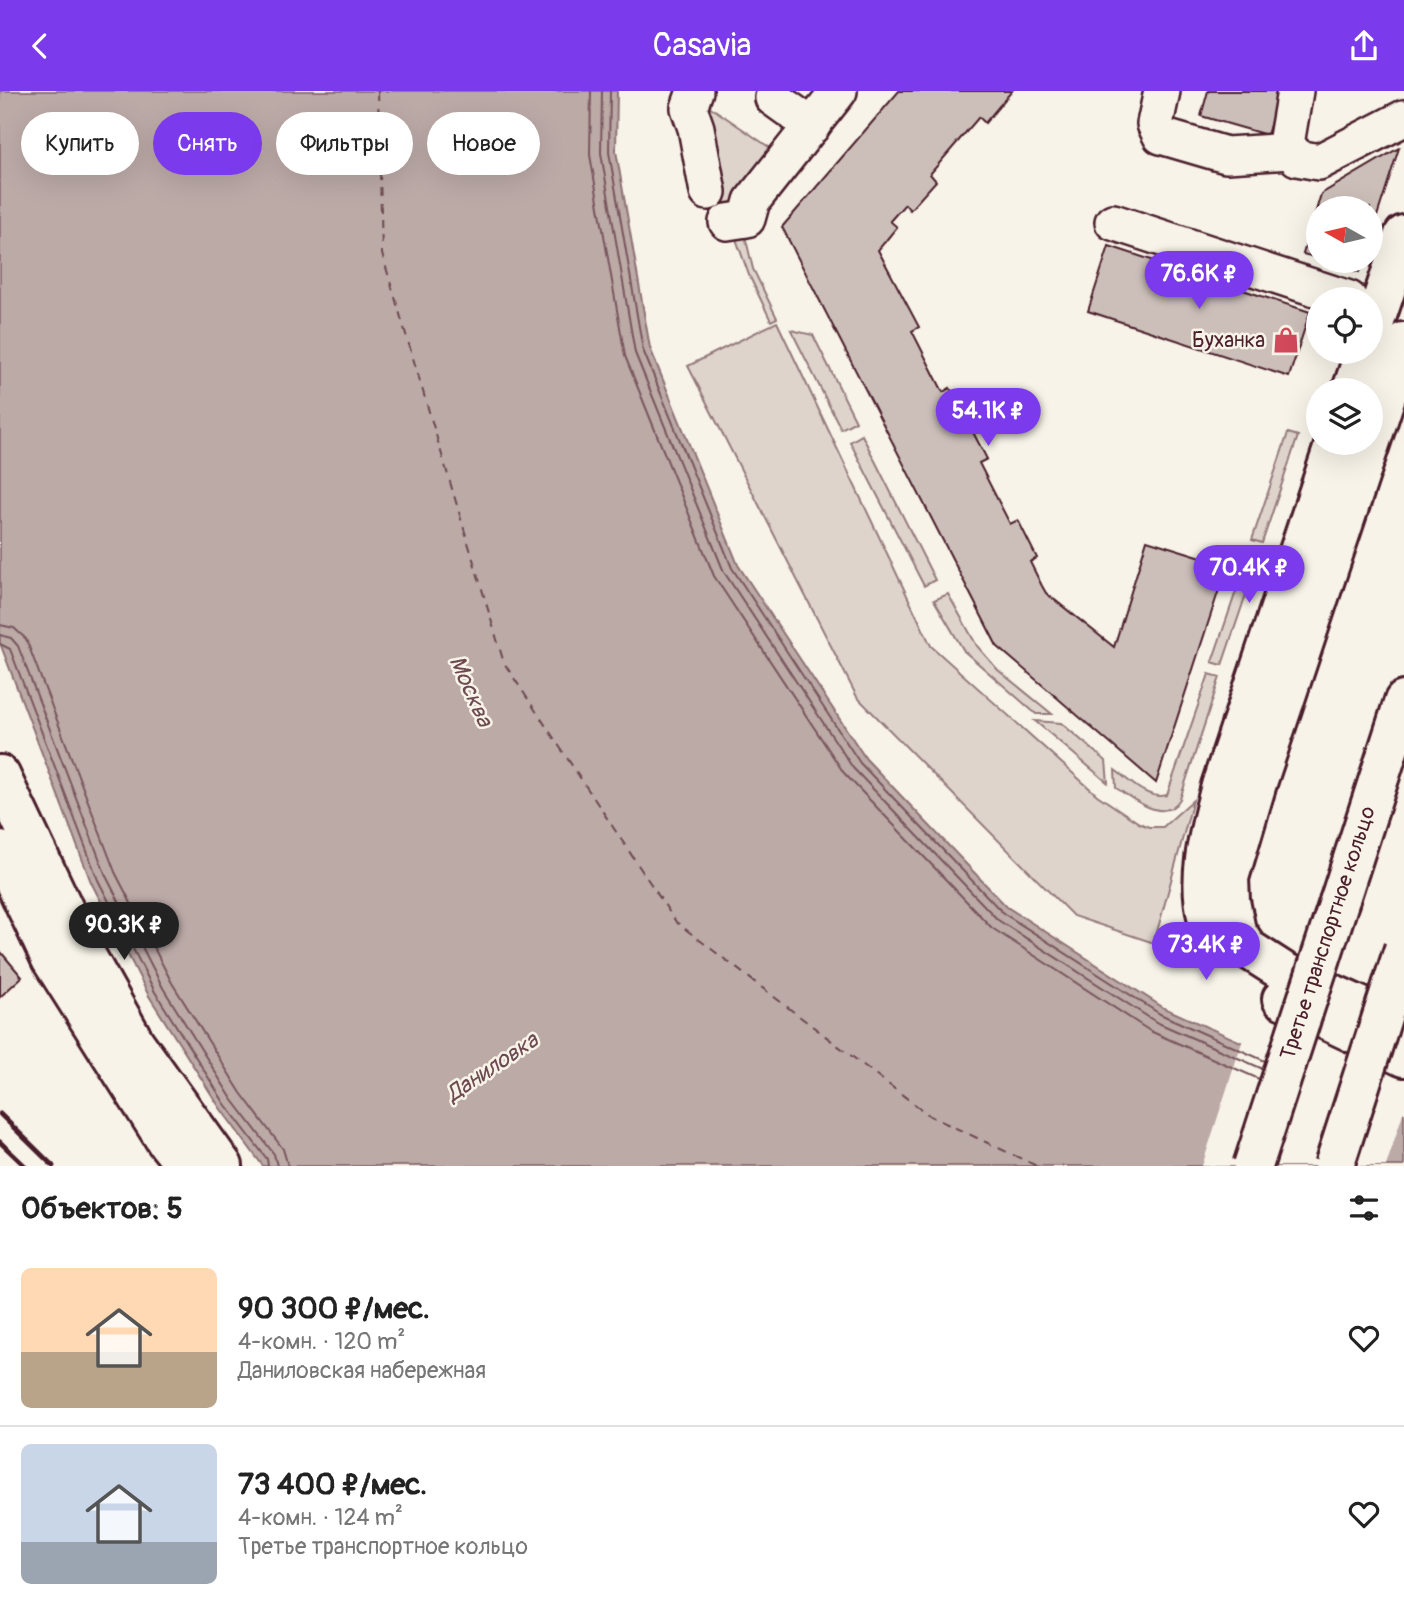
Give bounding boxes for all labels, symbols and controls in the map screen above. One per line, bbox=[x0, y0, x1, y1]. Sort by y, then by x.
text: Casavia bbox=[653, 26, 751, 66]
icon: back bbox=[21, 27, 59, 65]
icon: share bbox=[1345, 27, 1383, 65]
chip: Купить bbox=[21, 112, 139, 175]
chip: Снять bbox=[153, 112, 262, 175]
chip: Фильтры bbox=[276, 112, 413, 175]
chip: Новое bbox=[427, 112, 540, 175]
north arrow bbox=[1306, 196, 1382, 273]
map controls bbox=[1306, 196, 1383, 455]
pin: 76.6K ₽ bbox=[1134, 251, 1264, 311]
text: 76.6K ₽ bbox=[1161, 259, 1237, 288]
button: locate bbox=[1306, 287, 1383, 364]
shop icon: Буханка bbox=[1271, 325, 1301, 355]
place label: Буханка bbox=[1192, 327, 1265, 354]
button: layers bbox=[1306, 378, 1383, 455]
pin: 54.1K ₽ bbox=[923, 389, 1053, 448]
text: 54.1K ₽ bbox=[952, 396, 1024, 425]
pin: 70.4K ₽ bbox=[1184, 545, 1314, 605]
text: 70.4K ₽ bbox=[1210, 553, 1288, 582]
water label: Москва bbox=[443, 651, 500, 732]
street label: Третье транспортное кольцо bbox=[1274, 803, 1382, 1063]
pin: 90.3K ₽ bbox=[59, 903, 189, 962]
text: 90.3K ₽ bbox=[85, 910, 163, 939]
pin: 73.4K ₽ bbox=[1141, 923, 1271, 982]
text: 73.4K ₽ bbox=[1168, 930, 1244, 959]
water label: Даниловка bbox=[440, 1025, 545, 1109]
icon: filters bbox=[1345, 1189, 1383, 1227]
text: Объектов: 5 bbox=[21, 1190, 183, 1227]
text: 90 300 ₽/мес. bbox=[238, 1290, 430, 1327]
icon: home bbox=[77, 1296, 161, 1380]
icon: heart bbox=[1345, 1319, 1383, 1357]
text: 4-комн. · 120 m² bbox=[238, 1327, 405, 1356]
text: Даниловская набережная bbox=[238, 1356, 486, 1385]
text: 73 400 ₽/мес. bbox=[238, 1466, 427, 1503]
icon: home bbox=[77, 1472, 161, 1556]
icon: heart bbox=[1345, 1495, 1383, 1533]
text: 4-комн. · 124 m² bbox=[238, 1503, 403, 1532]
text: Третье транспортное кольцо bbox=[238, 1532, 528, 1561]

